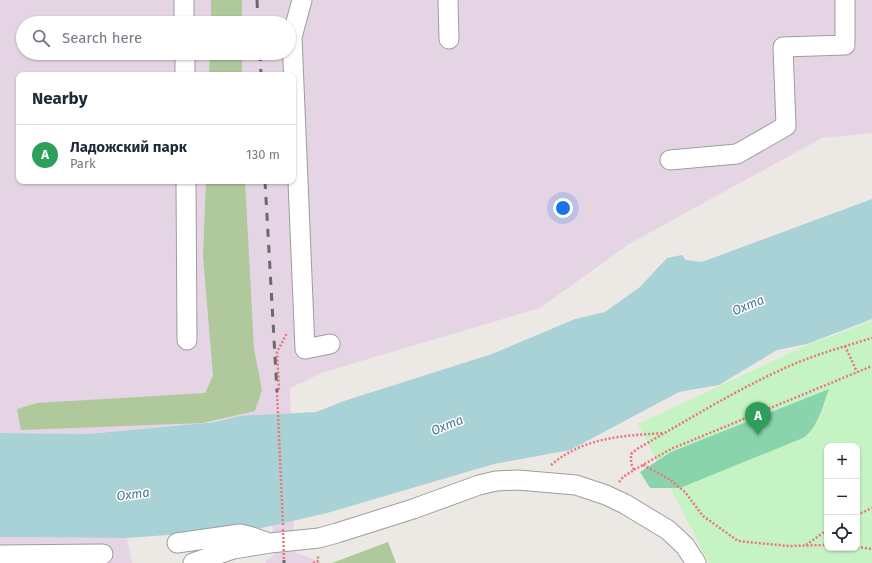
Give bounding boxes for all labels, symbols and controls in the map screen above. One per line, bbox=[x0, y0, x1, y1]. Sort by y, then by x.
search box bbox=[16, 16, 296, 60]
icon: search bbox=[30, 27, 52, 49]
text: Search here bbox=[62, 29, 142, 47]
text: Nearby bbox=[32, 88, 87, 109]
text: Ладожский парк bbox=[70, 138, 187, 156]
text: A bbox=[41, 147, 49, 162]
text: 130 m bbox=[246, 147, 280, 162]
text: Park bbox=[70, 156, 96, 171]
your location bbox=[553, 198, 573, 218]
water label: Охта bbox=[730, 292, 766, 318]
pin: A bbox=[745, 402, 771, 435]
water label: Охта bbox=[429, 412, 465, 438]
map controls bbox=[824, 443, 860, 551]
button: + bbox=[824, 443, 860, 479]
button: − bbox=[824, 479, 860, 515]
water label: Охта bbox=[115, 485, 151, 503]
button: locate bbox=[824, 515, 860, 551]

